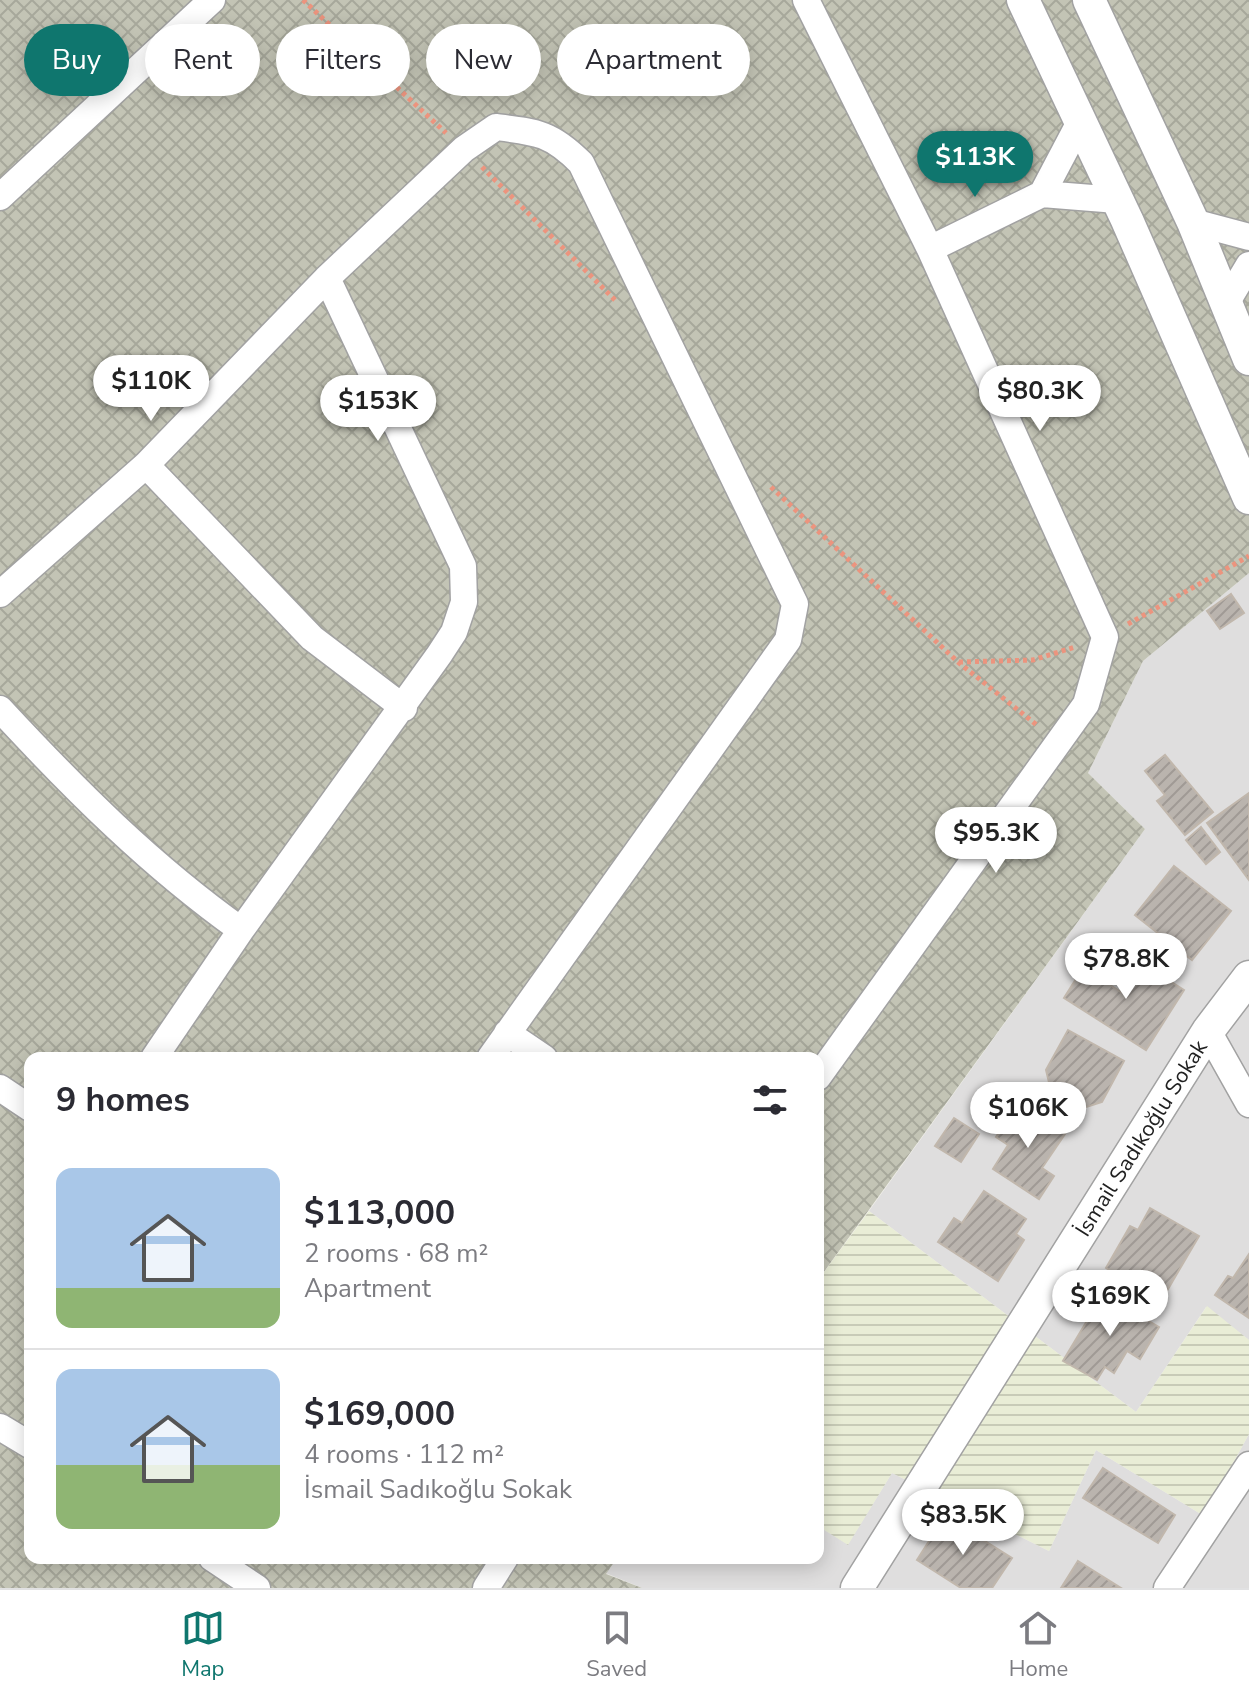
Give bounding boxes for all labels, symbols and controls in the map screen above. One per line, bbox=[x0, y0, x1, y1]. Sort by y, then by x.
chip: Buy bbox=[24, 24, 129, 96]
chip: Rent bbox=[145, 24, 260, 96]
chip: Filters bbox=[276, 24, 410, 96]
chip: New bbox=[426, 24, 541, 96]
chip: Apartment bbox=[557, 24, 750, 96]
pin: $113K bbox=[919, 131, 1031, 199]
text: $113K bbox=[935, 139, 1015, 174]
pin: $110K bbox=[95, 355, 207, 423]
text: $110K bbox=[111, 363, 191, 398]
pin: $80.3K bbox=[975, 365, 1105, 433]
text: $80.3K bbox=[997, 373, 1083, 408]
pin: $153K bbox=[322, 375, 434, 443]
text: $153K bbox=[338, 383, 418, 418]
pin: $95.3K bbox=[931, 807, 1061, 875]
text: $95.3K bbox=[953, 815, 1039, 850]
pin: $78.8K bbox=[1061, 933, 1191, 1001]
text: $78.8K bbox=[1083, 941, 1169, 976]
street label: İsmail Sadıkoğlu Sokak bbox=[1068, 1034, 1215, 1242]
text: 9 homes bbox=[56, 1077, 190, 1123]
icon: filters bbox=[748, 1078, 792, 1122]
pin: $106K bbox=[972, 1082, 1084, 1150]
text: $106K bbox=[988, 1090, 1068, 1125]
text: $113,000 bbox=[304, 1190, 455, 1236]
icon: home bbox=[120, 1200, 216, 1296]
text: 2 rooms · 68 m² bbox=[304, 1236, 488, 1271]
pin: $169K bbox=[1054, 1270, 1166, 1338]
text: Apartment bbox=[304, 1271, 431, 1306]
text: $169K bbox=[1070, 1278, 1150, 1313]
text: $169,000 bbox=[304, 1391, 455, 1437]
icon: home bbox=[120, 1401, 216, 1497]
text: 4 rooms · 112 m² bbox=[304, 1437, 504, 1472]
text: İsmail Sadıkoğlu Sokak bbox=[304, 1472, 572, 1507]
pin: $83.5K bbox=[898, 1489, 1028, 1557]
text: $83.5K bbox=[920, 1497, 1006, 1532]
tab: Map bbox=[181, 1606, 225, 1684]
tab: Saved bbox=[586, 1606, 647, 1684]
tab: Home bbox=[1009, 1606, 1068, 1684]

